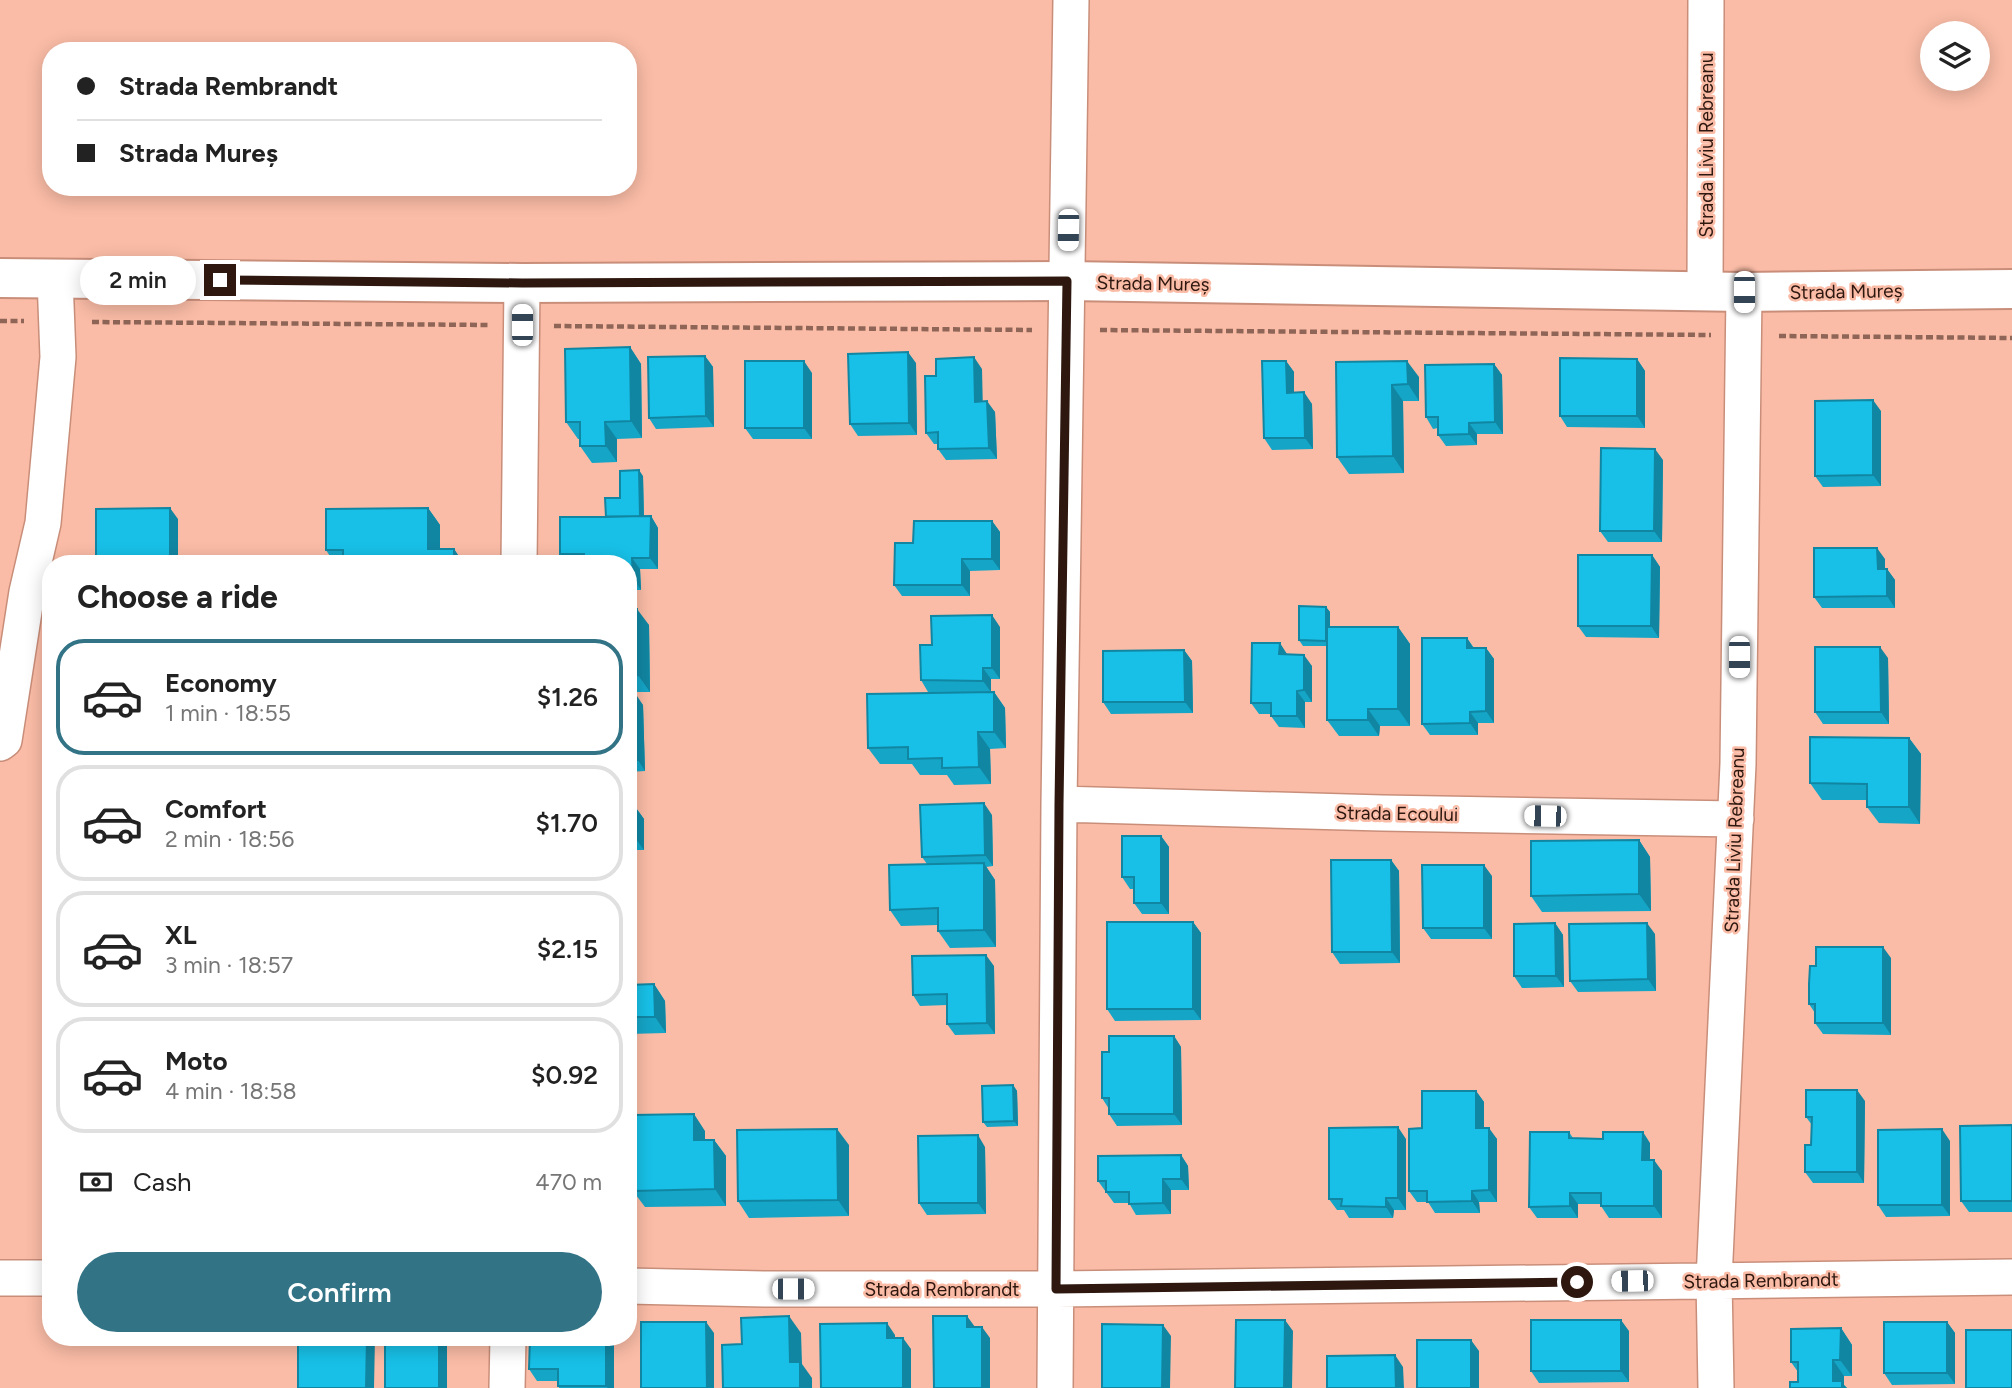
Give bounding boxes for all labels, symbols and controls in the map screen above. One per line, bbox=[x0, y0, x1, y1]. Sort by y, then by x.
map controls bbox=[1920, 21, 1990, 91]
button: layers bbox=[1920, 21, 1990, 91]
street label: Strada Liviu Rebreanu bbox=[1695, 52, 1718, 238]
text: Strada Rembrandt bbox=[119, 70, 338, 102]
text: Strada Mureș bbox=[119, 137, 278, 169]
car bbox=[1058, 209, 1079, 251]
callout: 2 min bbox=[80, 256, 196, 304]
route end bbox=[204, 264, 236, 296]
text: 2 min bbox=[109, 266, 167, 294]
street label: Strada Mureș bbox=[1096, 271, 1210, 296]
car bbox=[1734, 271, 1755, 313]
street label: Strada Mureș bbox=[1789, 279, 1903, 304]
car bbox=[512, 304, 533, 346]
text: Choose a ride bbox=[77, 578, 278, 616]
car bbox=[1729, 636, 1750, 678]
icon: car bbox=[81, 666, 144, 729]
text: Economy bbox=[165, 667, 277, 699]
text: $1.26 bbox=[537, 681, 598, 713]
text: 1 min · 18:55 bbox=[165, 699, 291, 727]
street label: Strada Liviu Rebreanu bbox=[1720, 747, 1749, 933]
icon: car bbox=[81, 792, 144, 855]
text: Comfort bbox=[165, 793, 267, 825]
street label: Strada Ecoului bbox=[1335, 801, 1459, 826]
car bbox=[1524, 805, 1567, 827]
text: $1.70 bbox=[536, 807, 598, 839]
text: 2 min · 18:56 bbox=[165, 825, 294, 853]
icon: car bbox=[81, 918, 144, 981]
text: XL bbox=[165, 919, 197, 951]
text: $2.15 bbox=[537, 933, 598, 965]
text: 3 min · 18:57 bbox=[165, 951, 293, 979]
icon: car bbox=[81, 1044, 144, 1107]
text: Moto bbox=[165, 1045, 228, 1077]
text: $0.92 bbox=[531, 1059, 598, 1091]
text: 4 min · 18:58 bbox=[165, 1077, 297, 1105]
icon: cash bbox=[77, 1163, 115, 1201]
text: Cash bbox=[133, 1166, 192, 1198]
text: 470 m bbox=[535, 1168, 602, 1196]
button: Confirm bbox=[77, 1252, 602, 1332]
route start bbox=[1561, 1266, 1593, 1298]
street label: Strada Rembrandt bbox=[1683, 1268, 1839, 1293]
car bbox=[1611, 1270, 1654, 1292]
street label: Strada Rembrandt bbox=[864, 1278, 1020, 1301]
car bbox=[773, 1279, 815, 1300]

